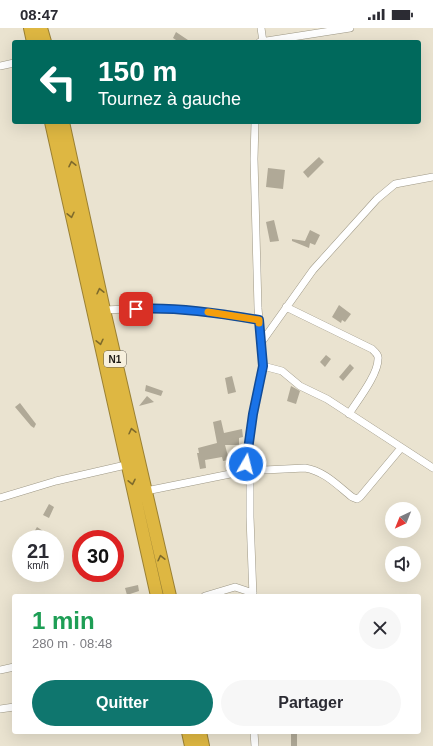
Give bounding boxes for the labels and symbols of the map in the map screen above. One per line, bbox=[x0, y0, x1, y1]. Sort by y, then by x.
one-way arrow bbox=[68, 161, 76, 167]
one-way arrow bbox=[67, 212, 75, 218]
one-way arrow bbox=[96, 288, 104, 294]
pin bbox=[119, 292, 153, 326]
one-way arrow bbox=[95, 338, 104, 345]
road number: N1 bbox=[104, 351, 126, 367]
one-way arrow bbox=[128, 428, 136, 435]
position arrow bbox=[225, 443, 267, 485]
one-way arrow bbox=[127, 479, 135, 485]
north arrow bbox=[385, 502, 421, 538]
speed limit sign: 30 bbox=[72, 530, 124, 582]
one-way arrow bbox=[158, 555, 166, 561]

